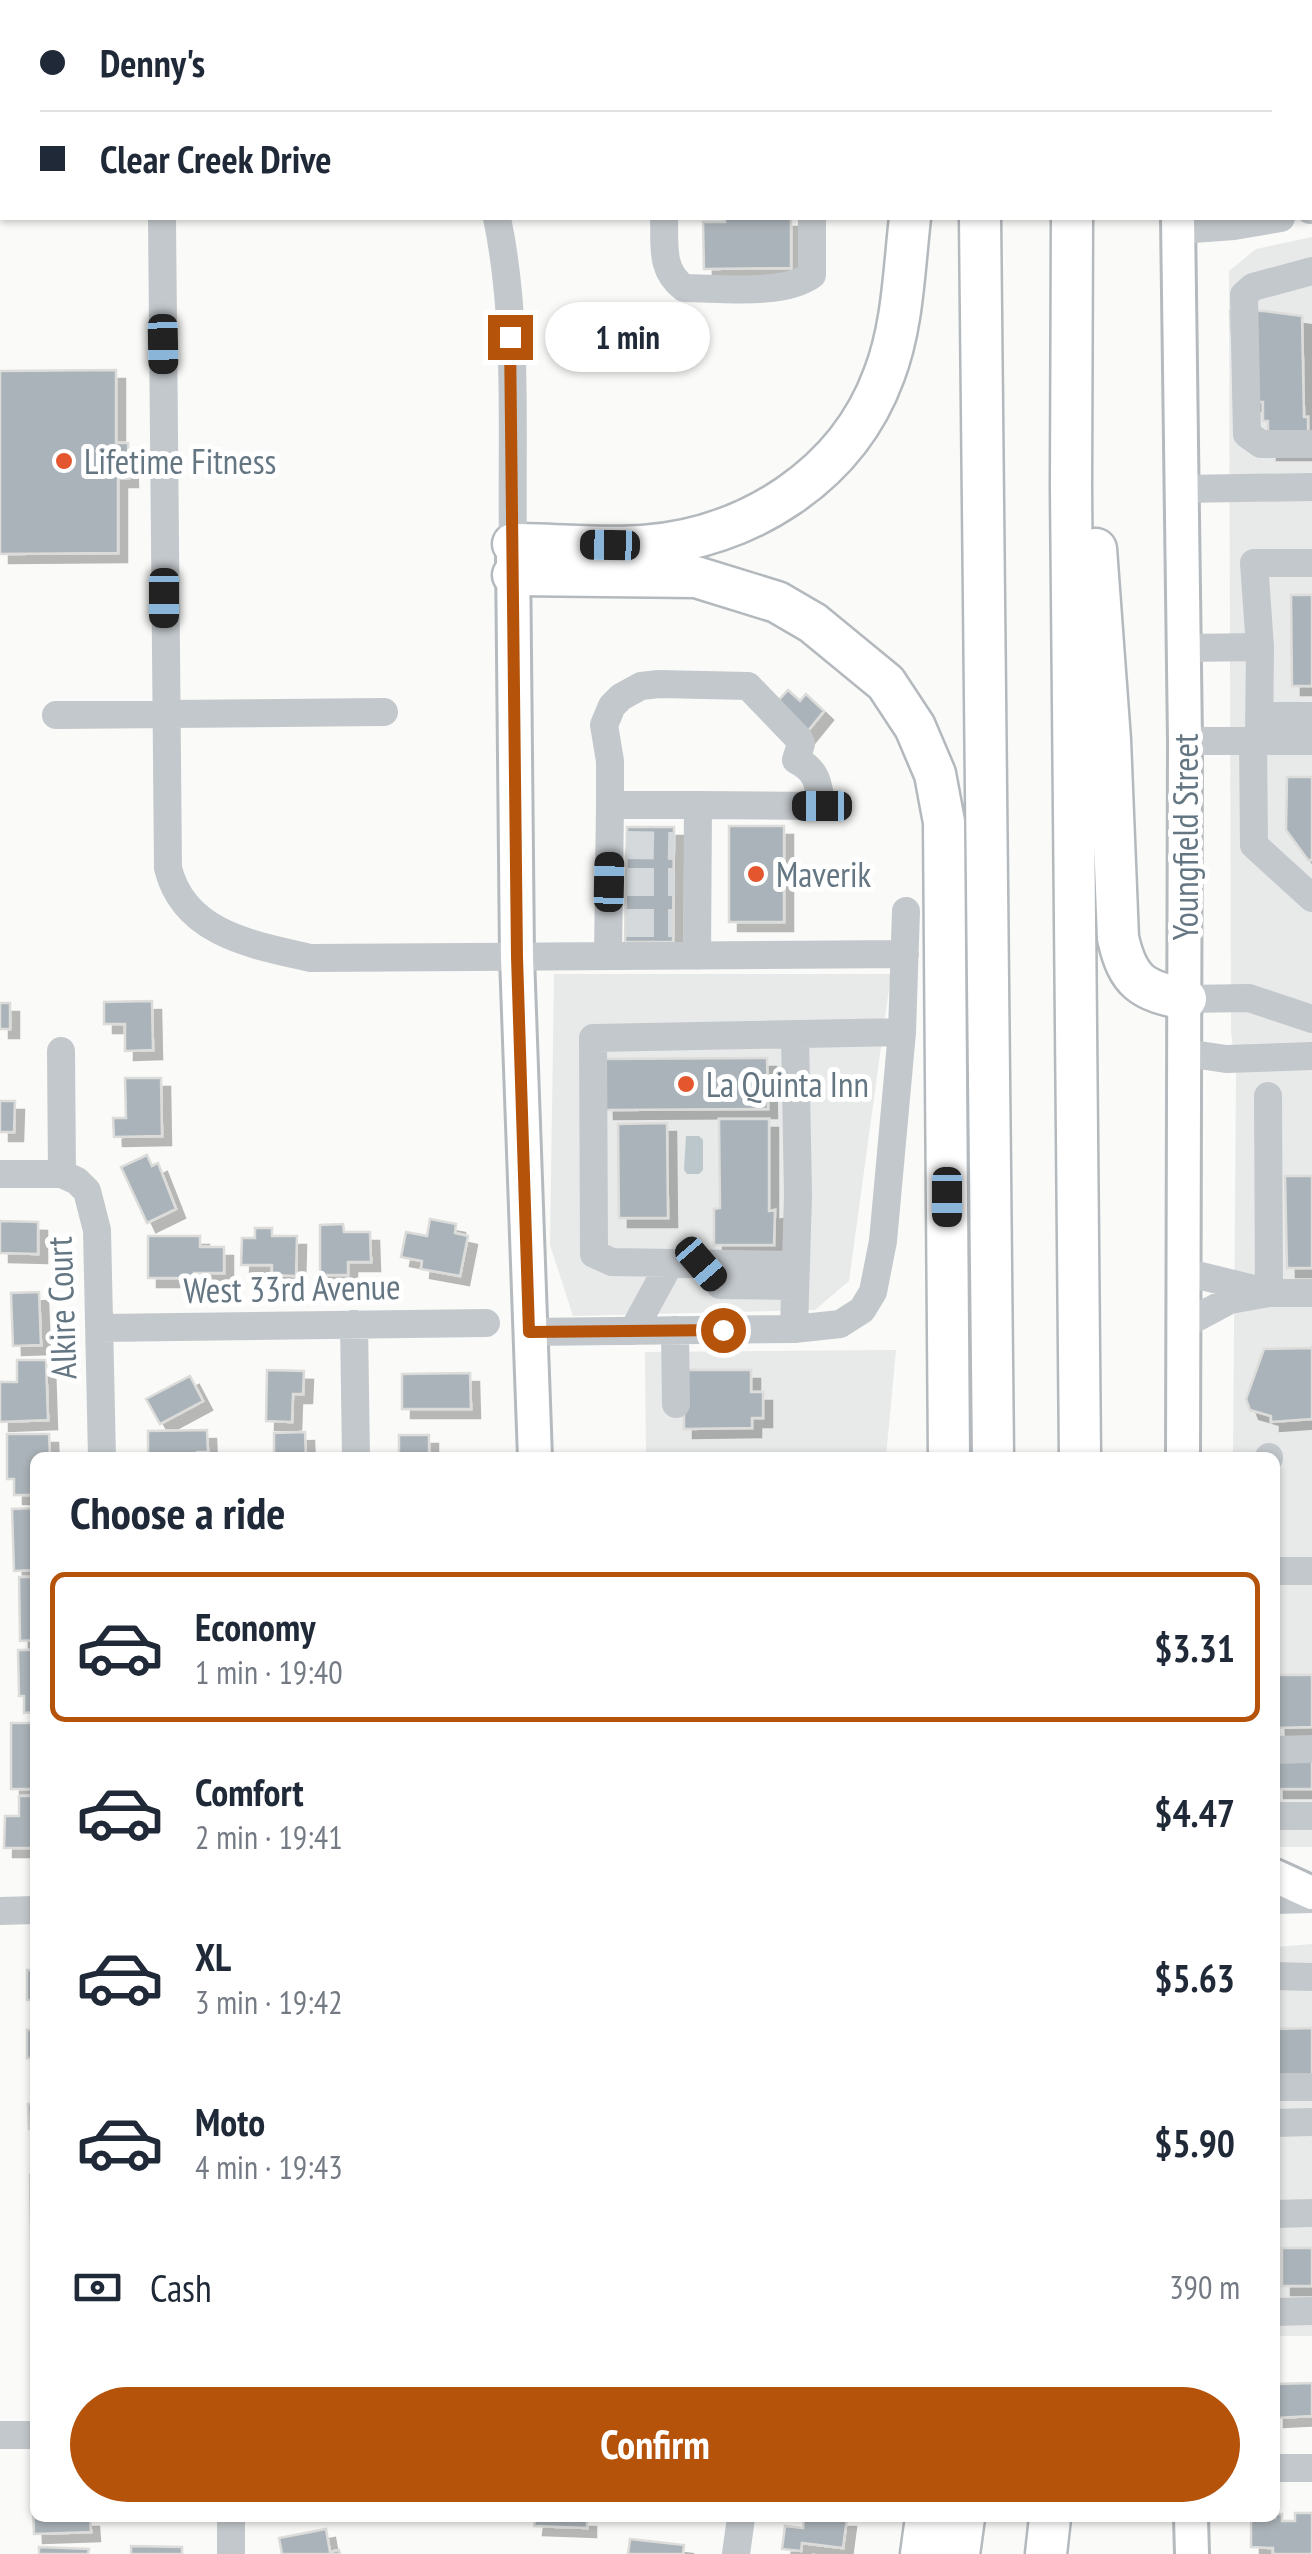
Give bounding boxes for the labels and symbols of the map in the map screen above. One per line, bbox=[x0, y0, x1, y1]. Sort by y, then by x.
callout: 1 min bbox=[545, 302, 710, 372]
car bbox=[147, 314, 179, 374]
route end bbox=[488, 315, 533, 360]
place label: Lifetime Fitness bbox=[84, 438, 276, 484]
marker: Lifetime Fitness bbox=[53, 450, 75, 472]
car bbox=[580, 529, 640, 561]
car bbox=[149, 568, 179, 628]
street label: Youngfield Street bbox=[1162, 733, 1208, 941]
car bbox=[792, 791, 852, 821]
place label: Maverik bbox=[776, 851, 872, 897]
car bbox=[593, 852, 625, 912]
marker: Maverik bbox=[745, 863, 767, 885]
place label: La Quinta Inn bbox=[706, 1061, 869, 1107]
marker: La Quinta Inn bbox=[675, 1073, 697, 1095]
car bbox=[932, 1167, 962, 1227]
car bbox=[670, 1232, 732, 1296]
street label: Alkire Court bbox=[36, 1235, 86, 1380]
street label: West 33rd Avenue bbox=[183, 1263, 401, 1313]
route start bbox=[701, 1308, 746, 1353]

